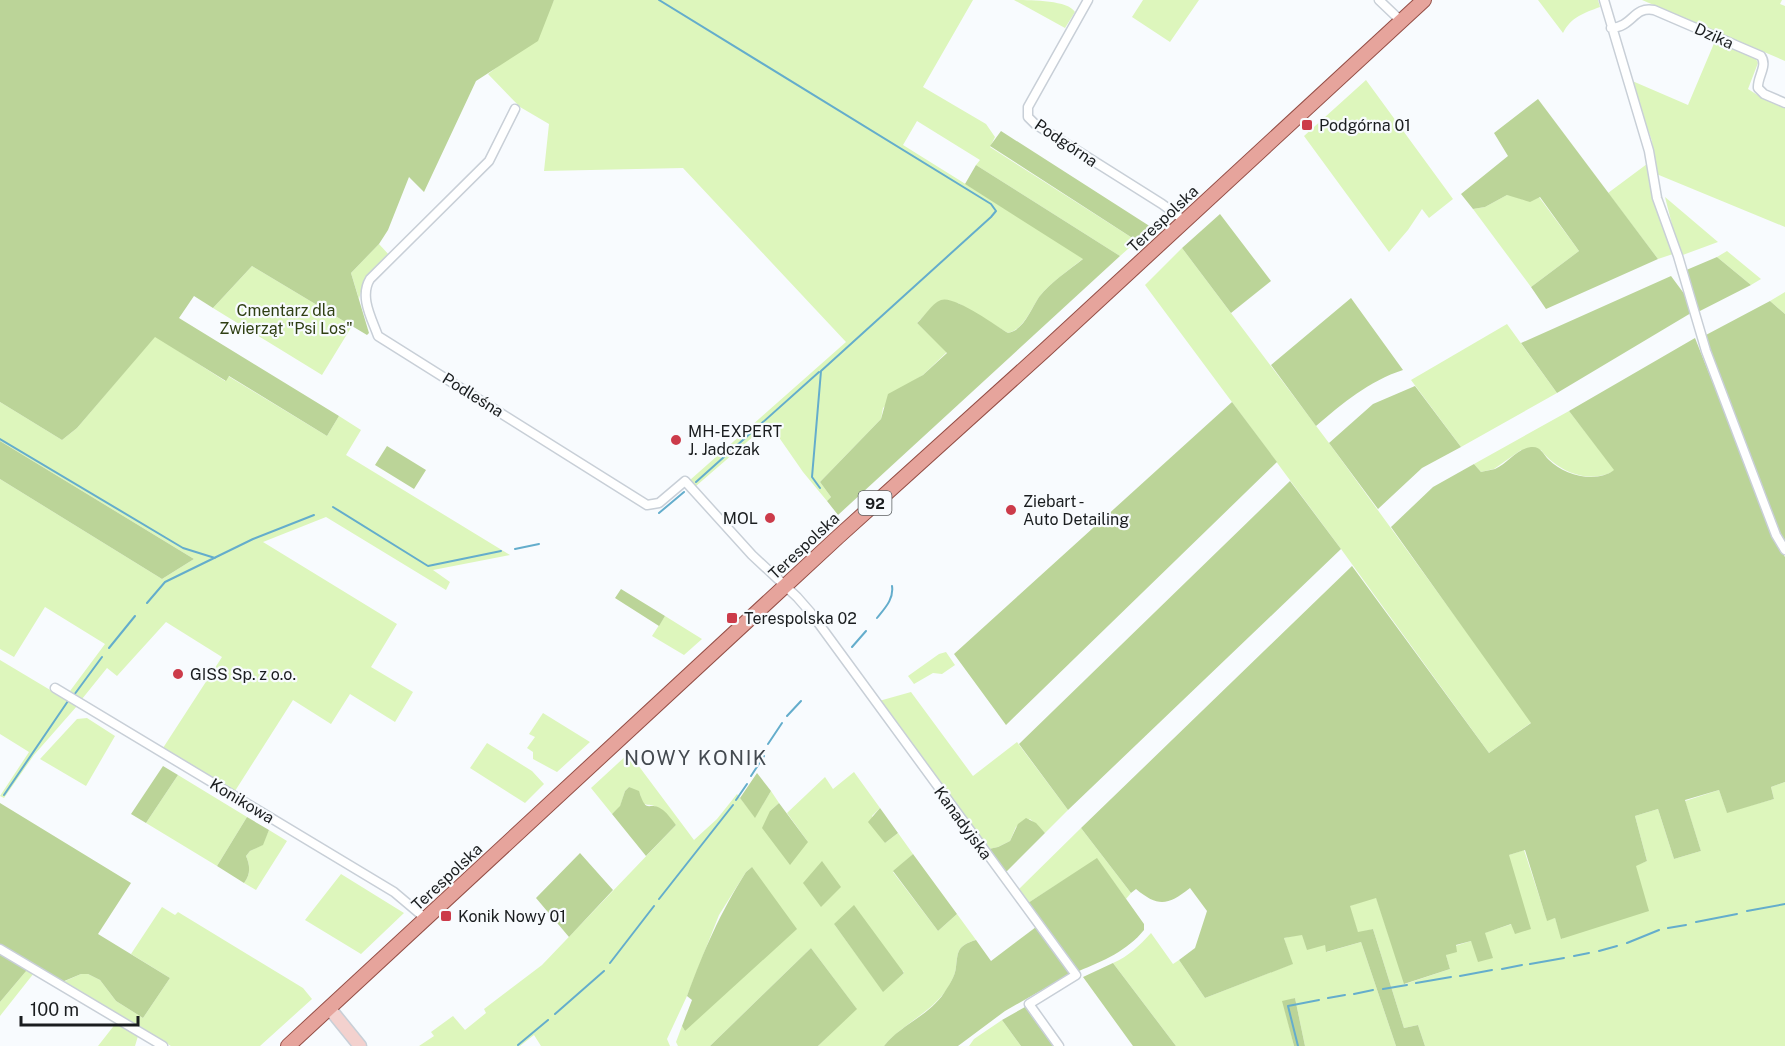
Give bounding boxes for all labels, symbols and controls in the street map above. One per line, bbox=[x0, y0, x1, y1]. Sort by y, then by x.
street label: Dzika bbox=[1692, 19, 1736, 53]
street label: Podgórna bbox=[1031, 115, 1101, 171]
place label: Podgórna 01 bbox=[1319, 116, 1411, 135]
marker: Podgórna 01 bbox=[1300, 118, 1314, 132]
street label: Terespolska bbox=[1124, 182, 1202, 256]
park label: Cmentarz dla Zwierząt "Psi Los" bbox=[219, 301, 353, 338]
street label: Podleśna bbox=[439, 369, 507, 421]
place label: MH-EXPERT J. Jadczak bbox=[688, 422, 783, 459]
marker: MH-EXPERT J. Jadczak bbox=[669, 433, 683, 447]
road number: 92 bbox=[858, 491, 892, 515]
place label: Ziebart - Auto Detailing bbox=[1023, 492, 1129, 529]
marker: Ziebart - Auto Detailing bbox=[1004, 503, 1018, 517]
place label: MOL bbox=[723, 509, 758, 528]
street label: Terespolska bbox=[765, 509, 843, 583]
marker: MOL bbox=[763, 511, 777, 525]
place label: Terespolska 02 bbox=[744, 609, 857, 628]
marker: Terespolska 02 bbox=[725, 611, 739, 625]
place label: GISS Sp. z o.o. bbox=[190, 665, 296, 684]
marker: GISS Sp. z o.o. bbox=[171, 667, 185, 681]
district label: NOWY KONIK bbox=[624, 746, 768, 770]
street label: Konikowa bbox=[206, 774, 278, 828]
street label: Kanadyjska bbox=[930, 783, 996, 863]
street label: Terespolska bbox=[408, 840, 486, 914]
place label: Konik Nowy 01 bbox=[458, 907, 566, 926]
marker: Konik Nowy 01 bbox=[439, 909, 453, 923]
scale bar bbox=[21, 989, 138, 1027]
text: 100 m bbox=[30, 999, 79, 1020]

